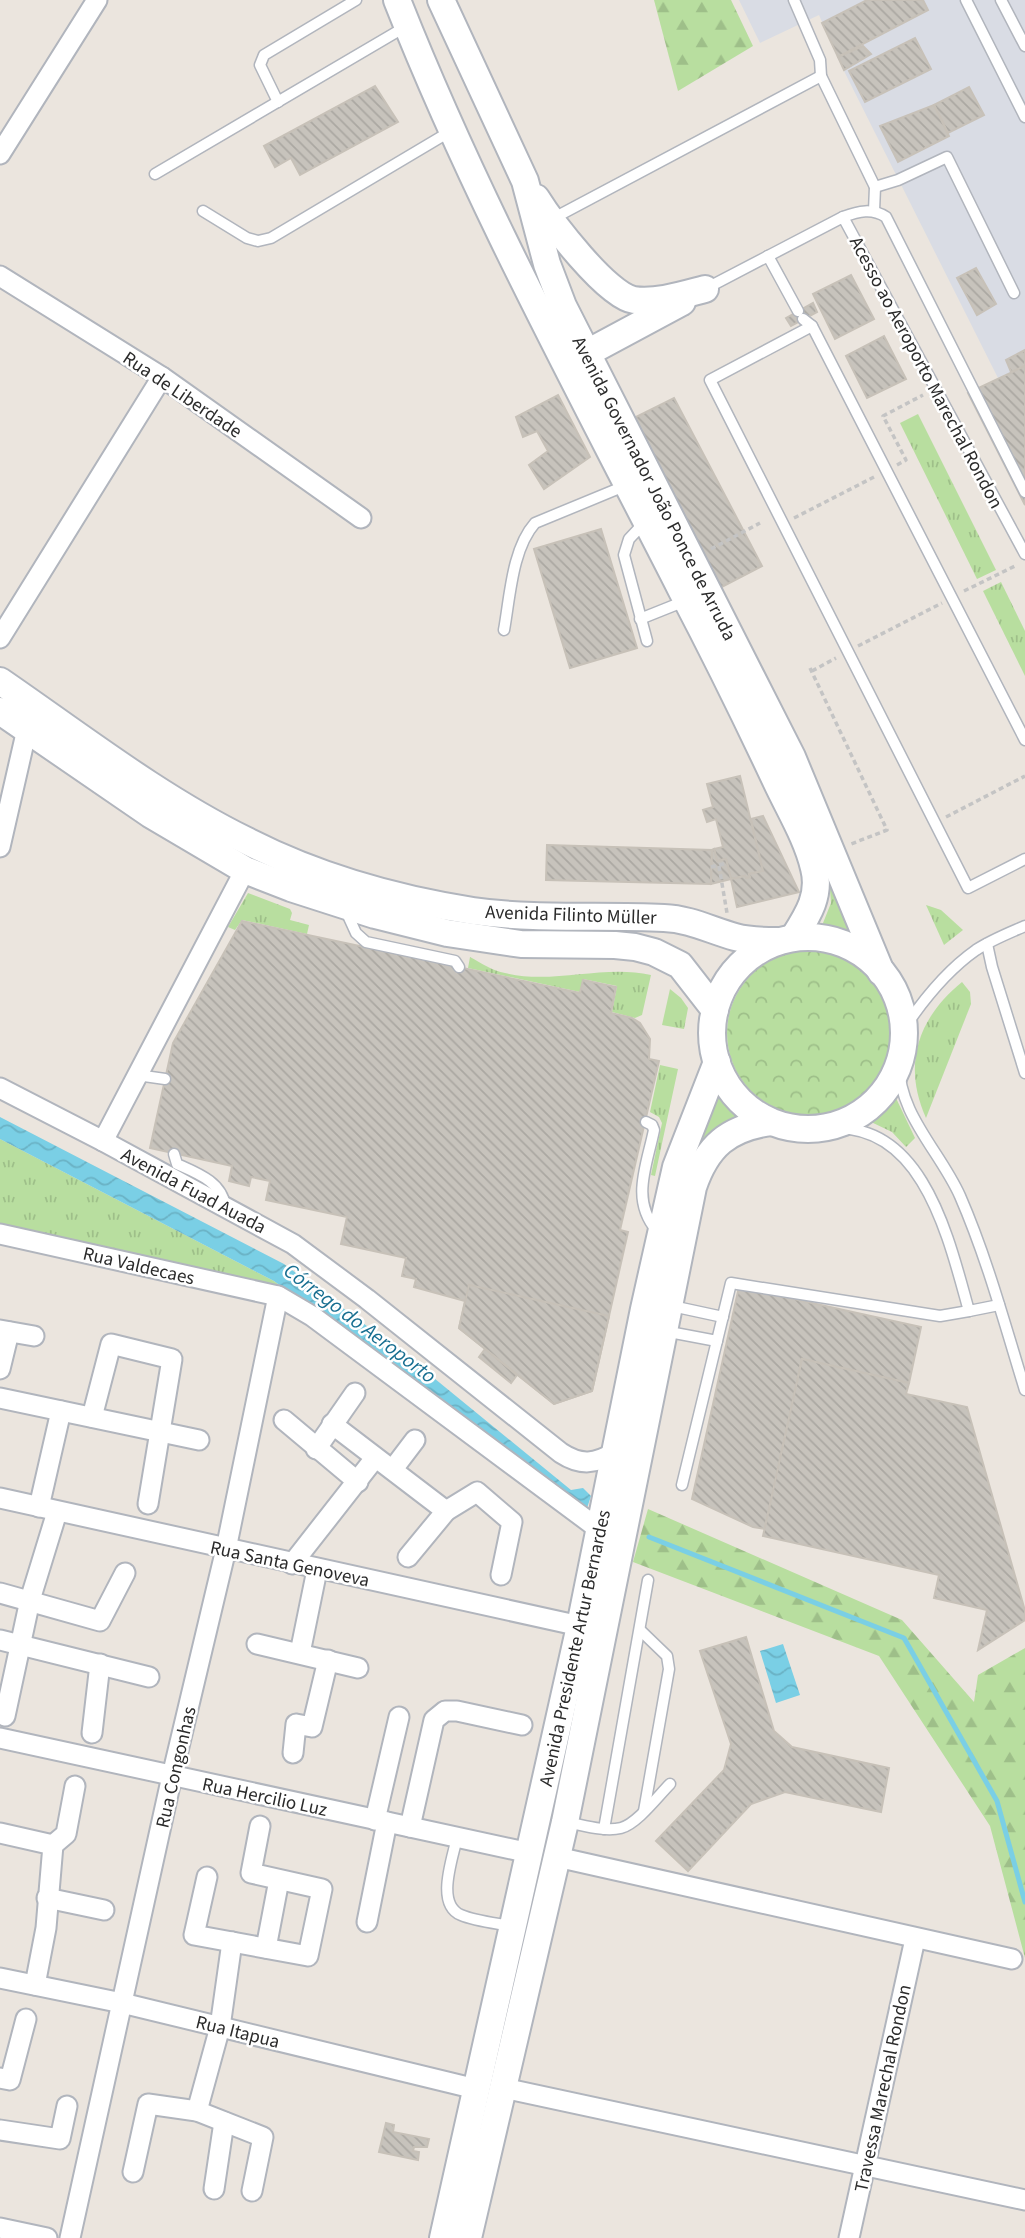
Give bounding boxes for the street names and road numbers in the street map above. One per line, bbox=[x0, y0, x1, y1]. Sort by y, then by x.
street label: Acesso ao Aeroporto Marechal Rondon bbox=[842, 232, 1009, 514]
street label: Avenida Governador João Ponce de Arruda bbox=[565, 332, 743, 646]
street label: Rua de Liberdade bbox=[117, 345, 247, 445]
street label: Avenida Filinto Müller bbox=[485, 899, 658, 932]
street label: Avenida Fuad Auada bbox=[116, 1142, 271, 1241]
street label: Rua Valdecaes bbox=[80, 1241, 197, 1292]
street label: Avenida Presidente Artur Bernardes bbox=[533, 1508, 618, 1789]
street label: Rua Santa Genoveva bbox=[208, 1534, 372, 1595]
street label: Rua Congonhas bbox=[149, 1704, 204, 1831]
street label: Rua Hercilio Luz bbox=[200, 1771, 330, 1824]
street label: Travessa Marechal Rondon bbox=[848, 1982, 919, 2195]
street label: Rua Itapua bbox=[193, 2009, 282, 2056]

